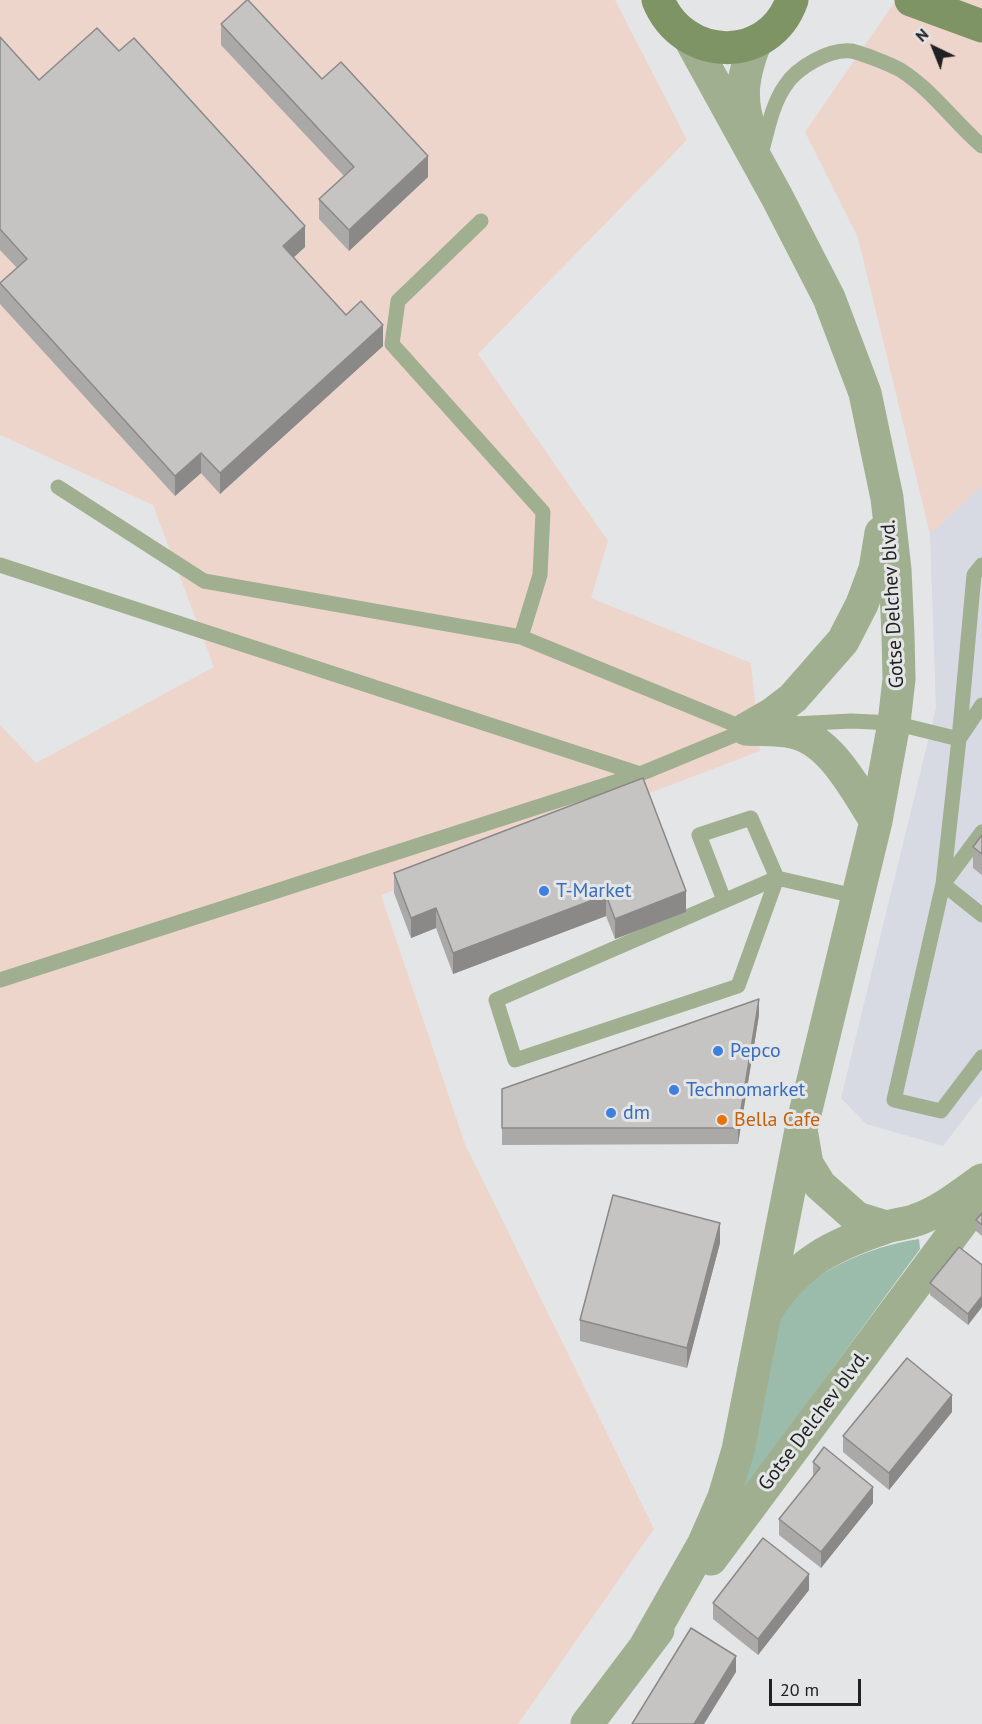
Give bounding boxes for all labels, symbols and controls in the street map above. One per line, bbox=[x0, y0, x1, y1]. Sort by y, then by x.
north arrow bbox=[904, 18, 964, 78]
text: N bbox=[911, 24, 932, 46]
street label: Gotse Delchev blvd. bbox=[877, 519, 909, 689]
place label: T-Market bbox=[556, 879, 631, 903]
marker: T-Market bbox=[537, 884, 551, 898]
place label: Pepco bbox=[730, 1039, 781, 1063]
marker: Pepco bbox=[711, 1044, 725, 1058]
place label: Technomarket bbox=[686, 1078, 805, 1102]
marker: Technomarket bbox=[667, 1083, 681, 1097]
place label: dm bbox=[623, 1101, 650, 1125]
marker: dm bbox=[604, 1106, 618, 1120]
place label: Bella Cafe bbox=[734, 1108, 820, 1132]
marker: Bella Cafe bbox=[715, 1113, 729, 1127]
street label: Gotse Delchev blvd. bbox=[754, 1346, 874, 1496]
scale bar bbox=[772, 1667, 864, 1705]
text: 20 m bbox=[780, 1678, 819, 1701]

